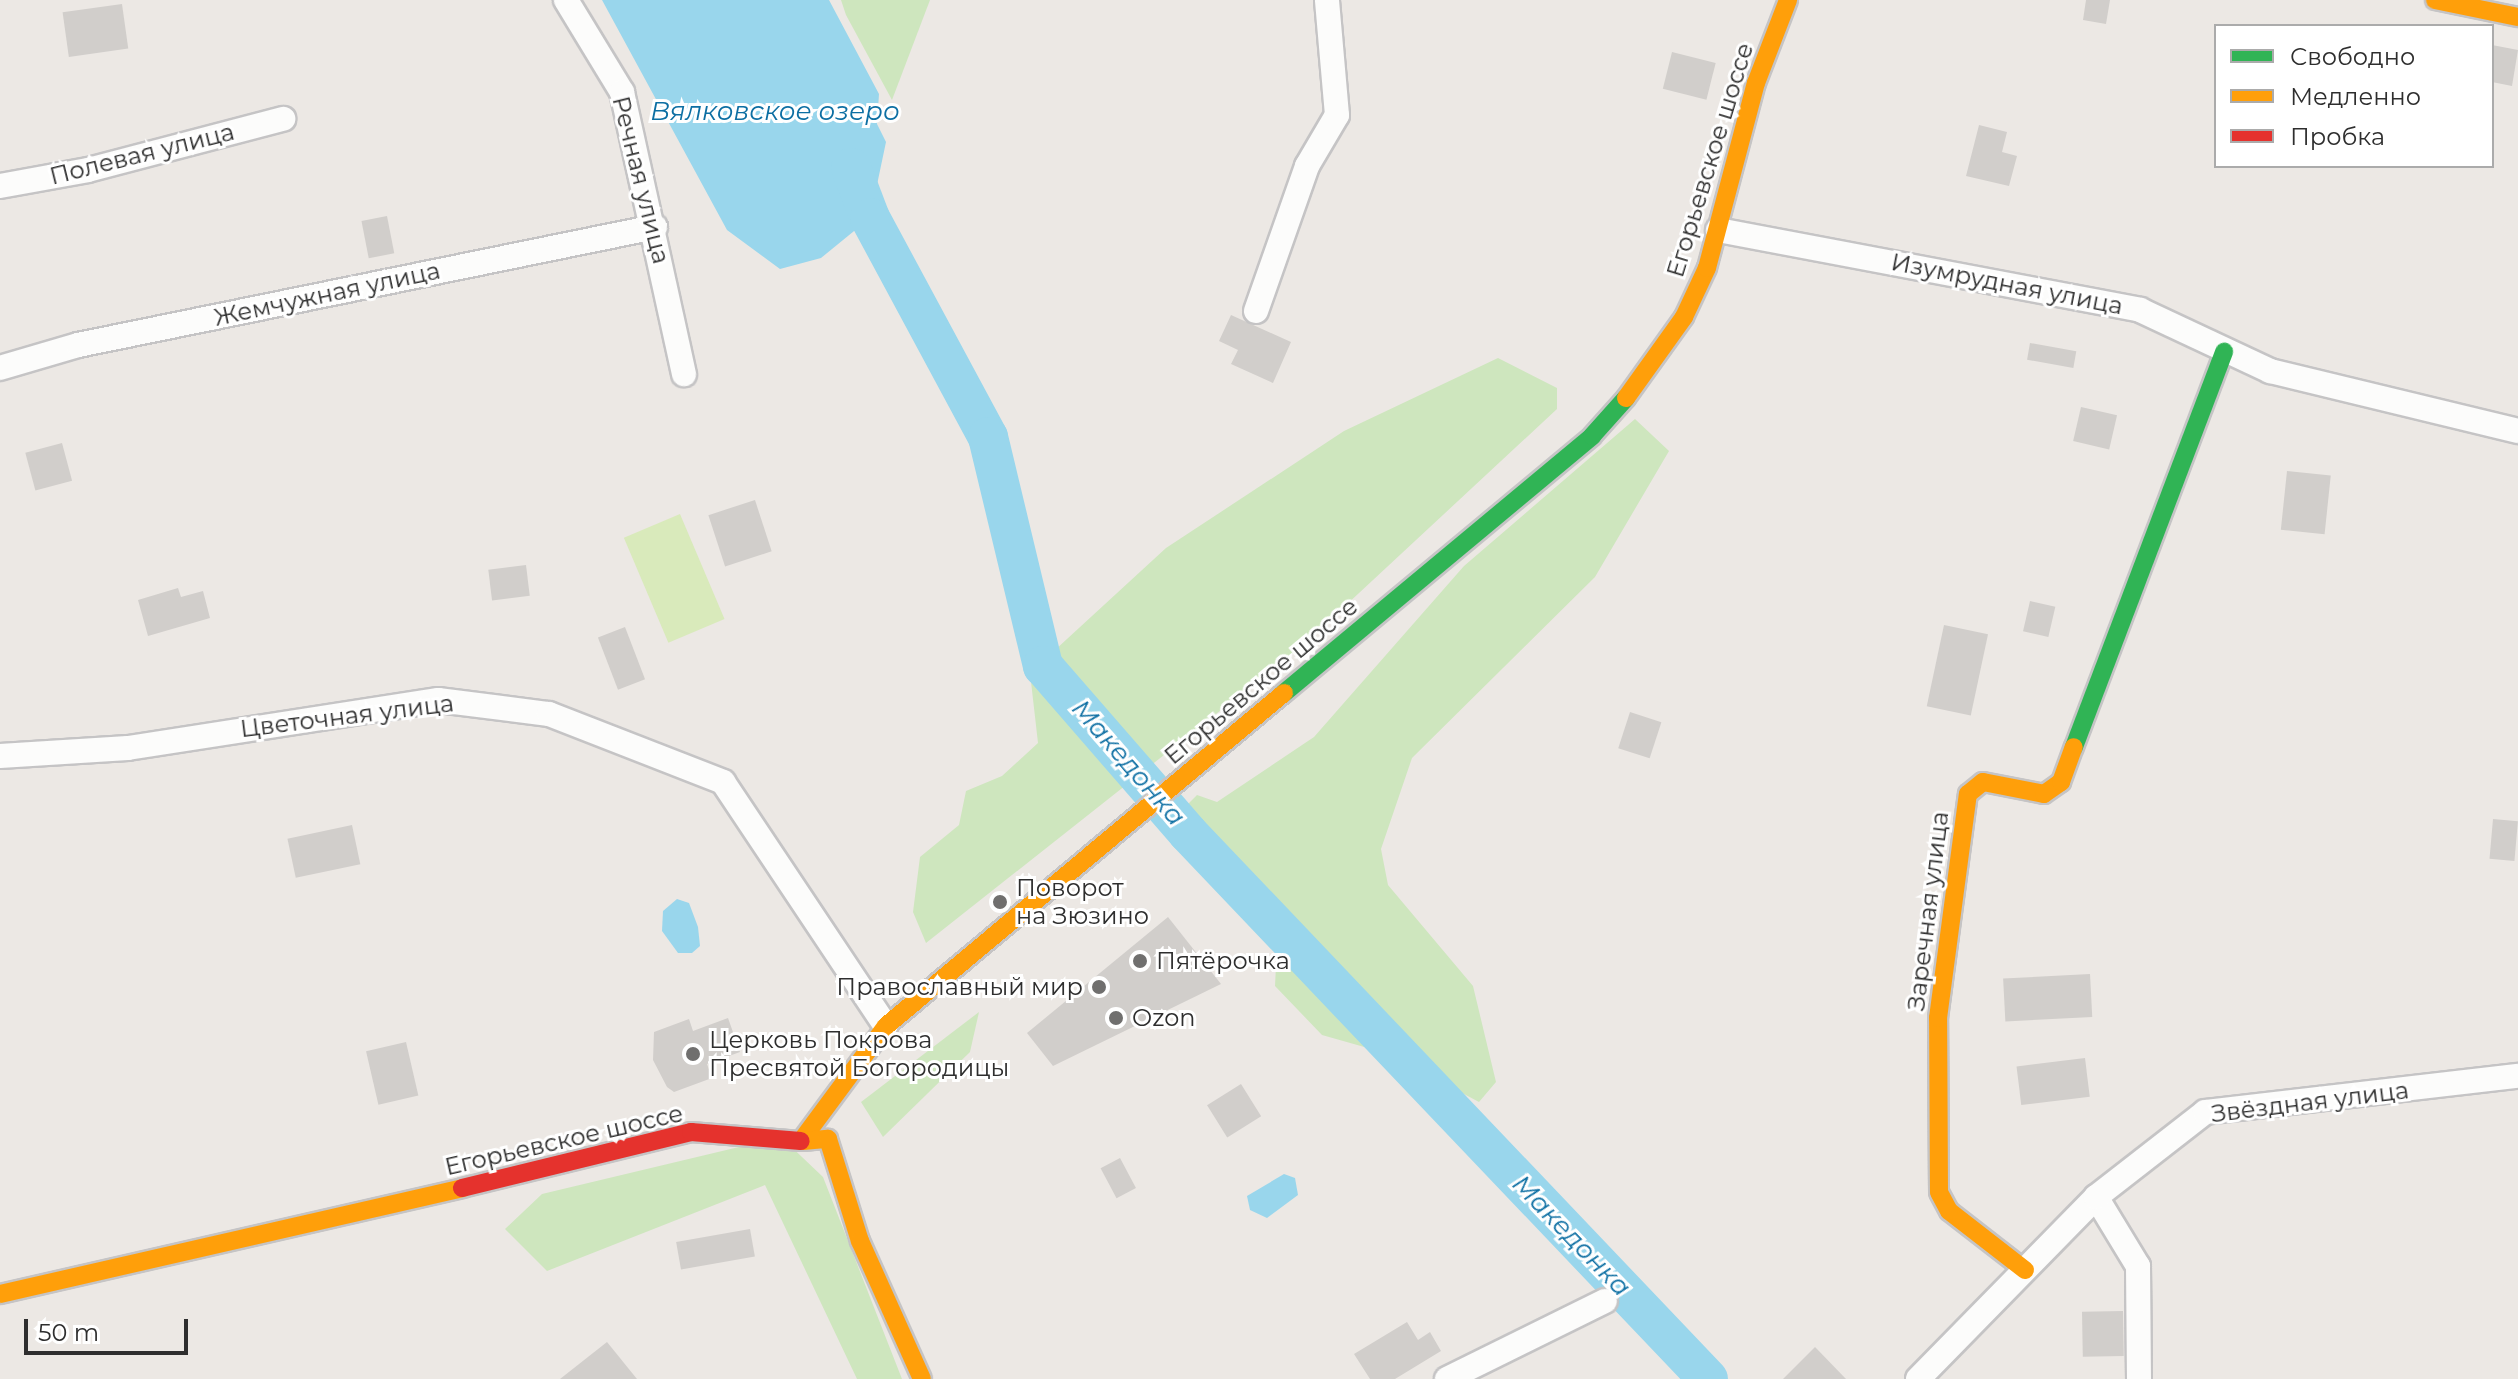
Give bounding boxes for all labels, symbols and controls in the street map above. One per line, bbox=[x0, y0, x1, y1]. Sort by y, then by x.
legend bbox=[2214, 24, 2494, 168]
street label: Егорьевское шоссе bbox=[1661, 39, 1759, 281]
text: Свободно bbox=[2290, 42, 2415, 71]
text: Медленно bbox=[2290, 82, 2421, 111]
street label: Речная улица bbox=[606, 93, 676, 267]
water label: Вялковское озеро bbox=[650, 96, 900, 128]
street label: Полевая улица bbox=[47, 117, 237, 191]
text: Пробка bbox=[2290, 122, 2385, 151]
street label: Изумрудная улица bbox=[1889, 247, 2125, 321]
street label: Жемчужная улица bbox=[211, 256, 443, 332]
street label: Егорьевское шоссе bbox=[1158, 592, 1364, 770]
street label: Цветочная улица bbox=[238, 689, 456, 743]
water label: Македонка bbox=[1065, 694, 1191, 832]
street label: Заречная улица bbox=[1901, 810, 1955, 1012]
place label: Поворот на Зюзино bbox=[1016, 874, 1149, 930]
marker: Поворот на Зюзино bbox=[991, 893, 1009, 911]
place label: Пятёрочка bbox=[1156, 947, 1290, 975]
marker: Пятёрочка bbox=[1131, 952, 1149, 970]
place label: Православный мир bbox=[836, 973, 1083, 1001]
marker: Православный мир bbox=[1090, 978, 1108, 996]
place label: Ozon bbox=[1132, 1004, 1195, 1032]
marker: Ozon bbox=[1107, 1009, 1125, 1027]
place label: Церковь Покрова Пресвятой Богородицы bbox=[709, 1026, 1009, 1082]
marker: Церковь Покрова Пресвятой Богородицы bbox=[684, 1045, 702, 1063]
street label: Звёздная улица bbox=[2210, 1076, 2410, 1128]
street label: Егорьевское шоссе bbox=[442, 1099, 686, 1181]
water label: Македонка bbox=[1505, 1169, 1637, 1303]
scale bar bbox=[28, 1303, 192, 1353]
text: 50 m bbox=[38, 1318, 99, 1347]

